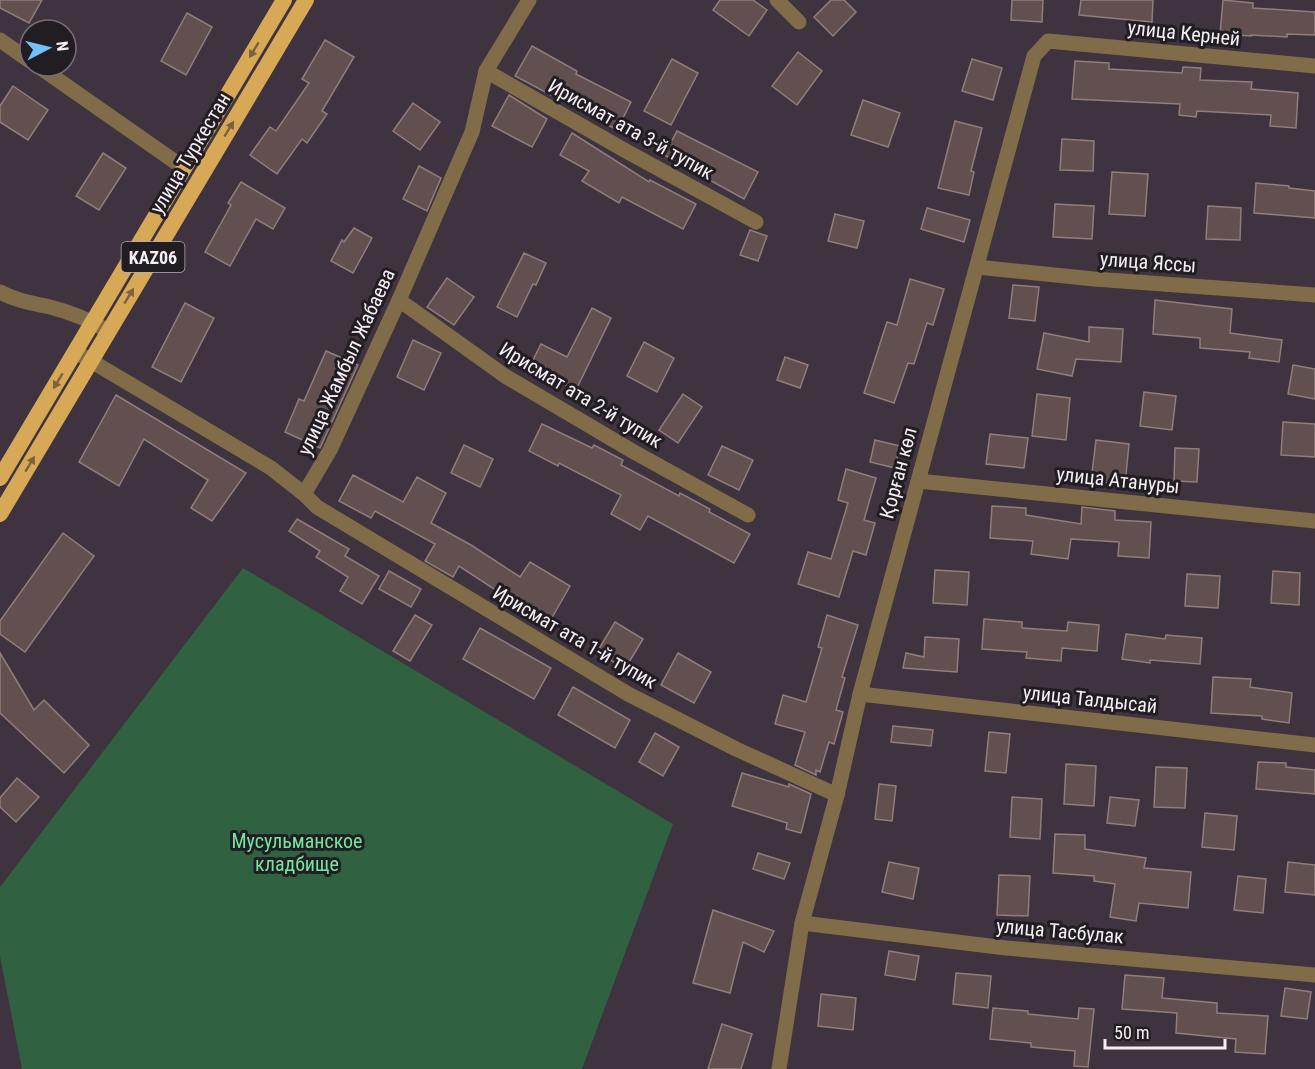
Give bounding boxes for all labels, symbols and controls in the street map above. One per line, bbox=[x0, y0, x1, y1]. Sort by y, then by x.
street label: улица Керней bbox=[1127, 15, 1241, 51]
north arrow bbox=[18, 18, 78, 78]
text: N bbox=[52, 40, 72, 52]
one-way arrow bbox=[248, 42, 259, 58]
street label: Ирисмат ата 3-й тупик bbox=[544, 74, 718, 185]
street label: улица Туркестан bbox=[145, 88, 235, 218]
one-way arrow bbox=[224, 121, 235, 137]
road number: KАZ06 bbox=[122, 242, 184, 272]
street label: улица Яссы bbox=[1099, 247, 1197, 277]
street label: улица Жамбыл Жабаева bbox=[292, 265, 400, 459]
one-way arrow bbox=[124, 288, 135, 304]
street label: Ирисмат ата 2-й тупик bbox=[495, 337, 667, 453]
one-way arrow bbox=[53, 373, 64, 389]
street label: Қорған көл bbox=[874, 425, 922, 521]
one-way arrow bbox=[24, 456, 35, 472]
street label: улица Атануры bbox=[1055, 462, 1181, 498]
street label: Ирисмат ата 1-й тупик bbox=[489, 580, 662, 694]
street label: улица Талдысай bbox=[1022, 680, 1158, 718]
park label: Мусульманское кладбище bbox=[232, 829, 363, 876]
street label: улица Тасбулак bbox=[995, 913, 1125, 949]
scale bar bbox=[1105, 1012, 1225, 1050]
text: 50 m bbox=[1114, 1022, 1149, 1043]

